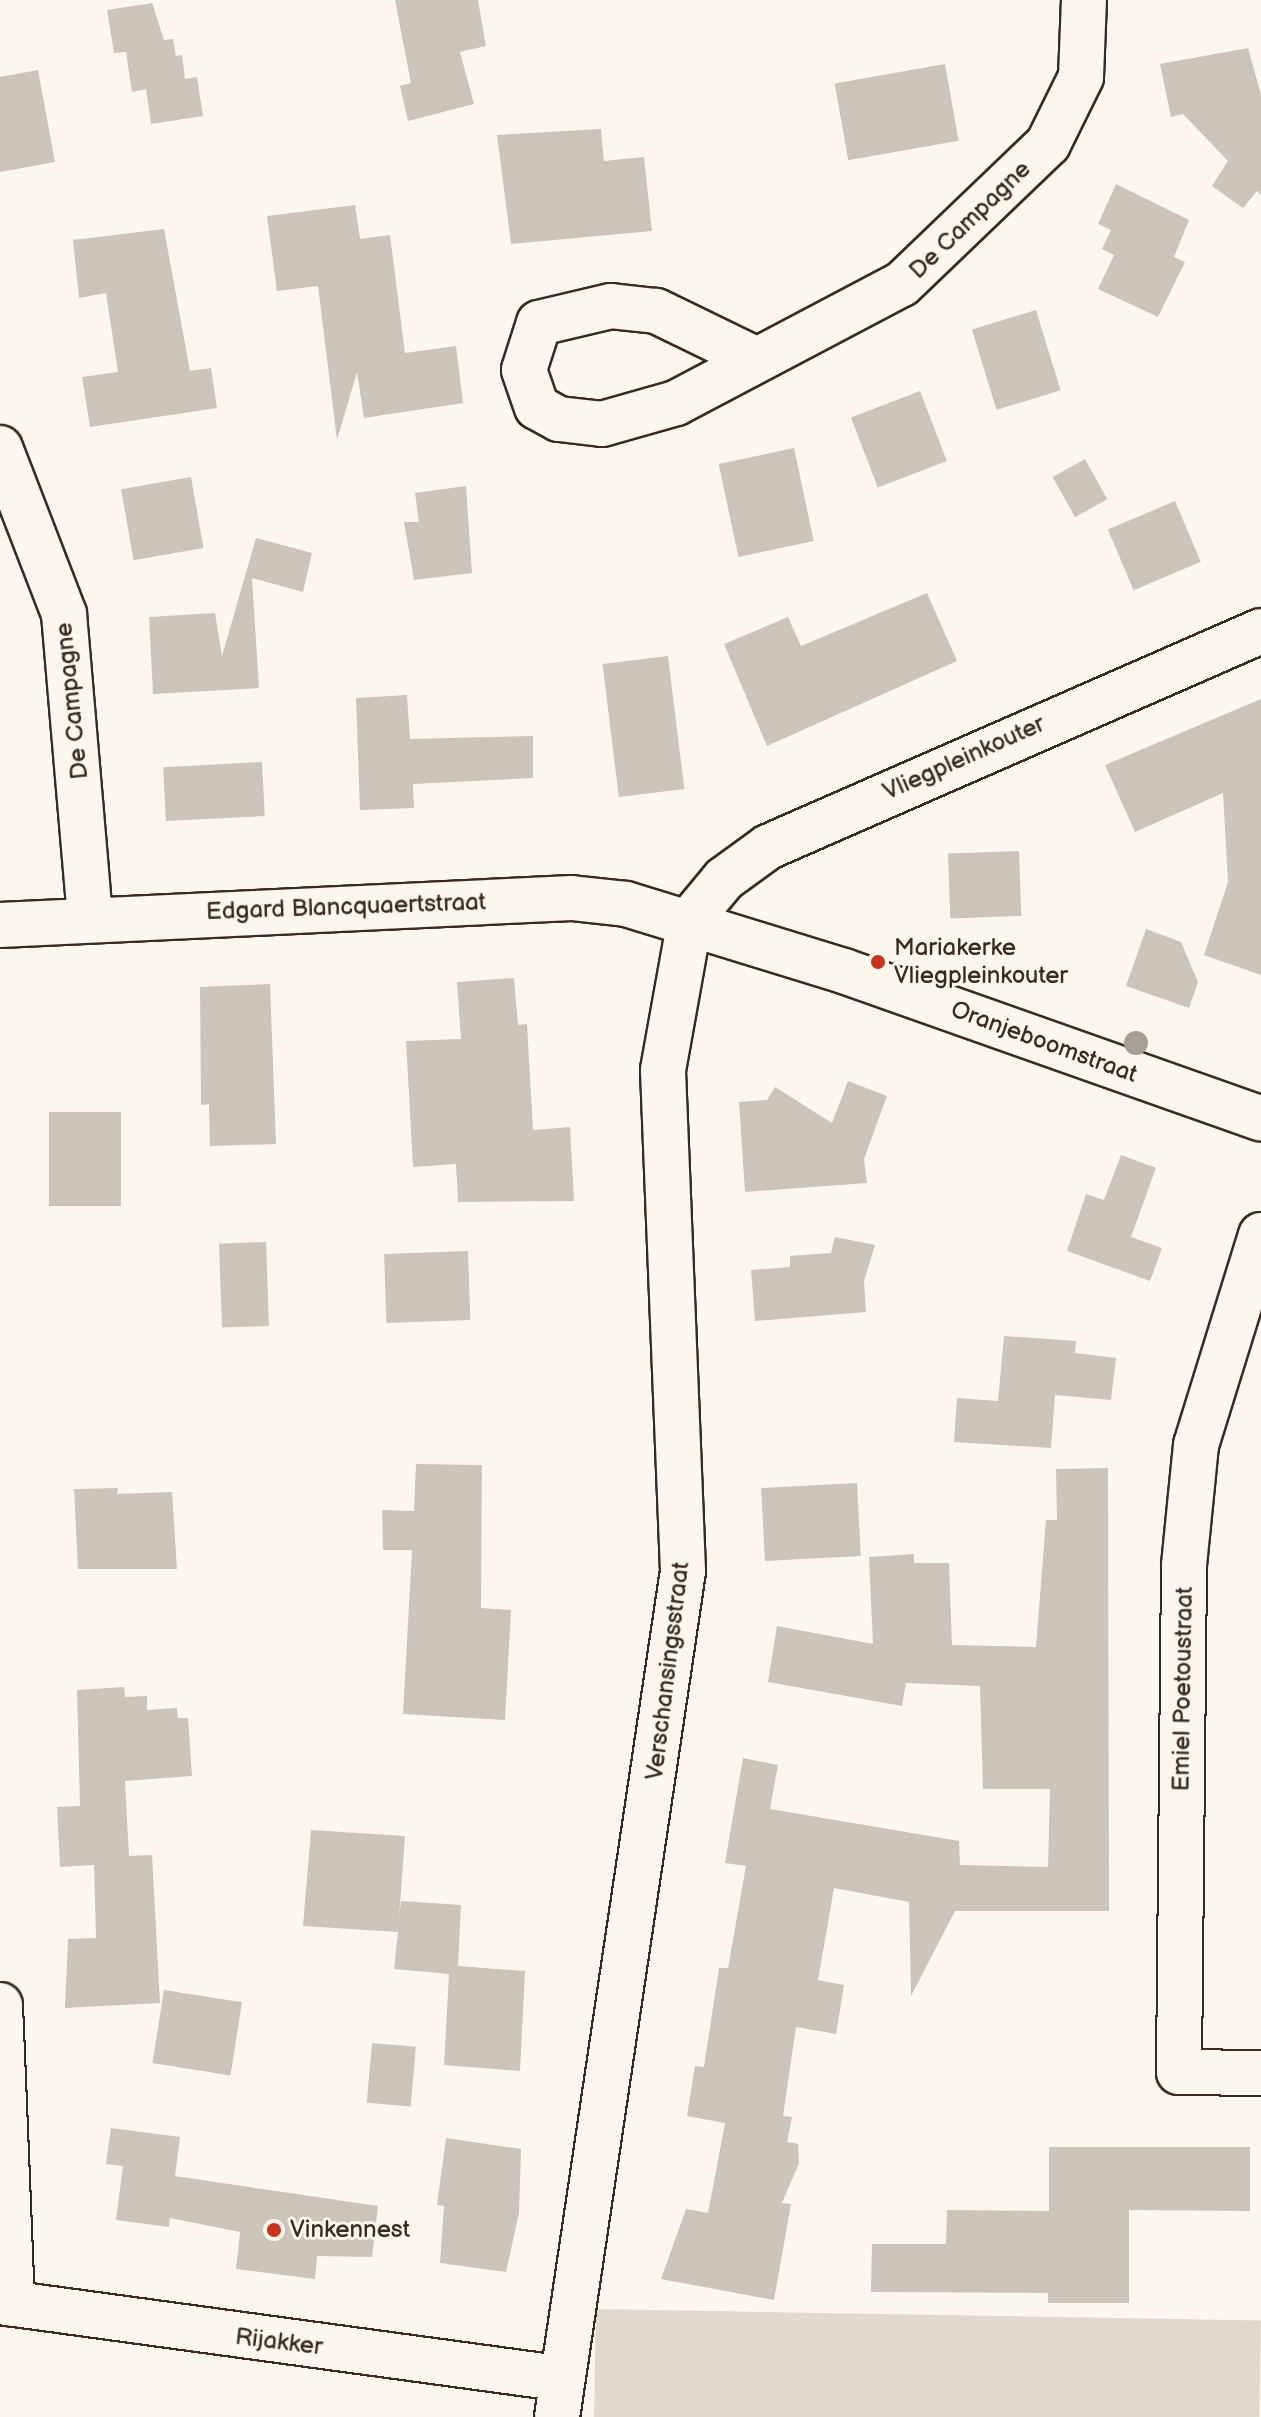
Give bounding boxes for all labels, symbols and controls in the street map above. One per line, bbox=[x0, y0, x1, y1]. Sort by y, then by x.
street label: De Campagne bbox=[903, 155, 1037, 285]
street label: De Campagne bbox=[49, 621, 95, 781]
street label: Vliegpleinkouter bbox=[879, 709, 1049, 807]
street label: Edgard Blancquaertstraat bbox=[205, 888, 487, 926]
place label: Mariakerke Vliegpleinkouter bbox=[894, 934, 1068, 990]
marker: Mariakerke Vliegpleinkouter bbox=[869, 953, 887, 971]
street label: Oranjeboomstraat bbox=[947, 995, 1141, 1089]
street label: Verschansingsstraat bbox=[640, 1560, 696, 1782]
street label: Emiel Poetoustraat bbox=[1167, 1586, 1199, 1792]
place label: Vinkennest bbox=[290, 2216, 410, 2244]
marker: Vinkennest bbox=[265, 2221, 283, 2239]
street label: Rijakker bbox=[234, 2322, 324, 2362]

